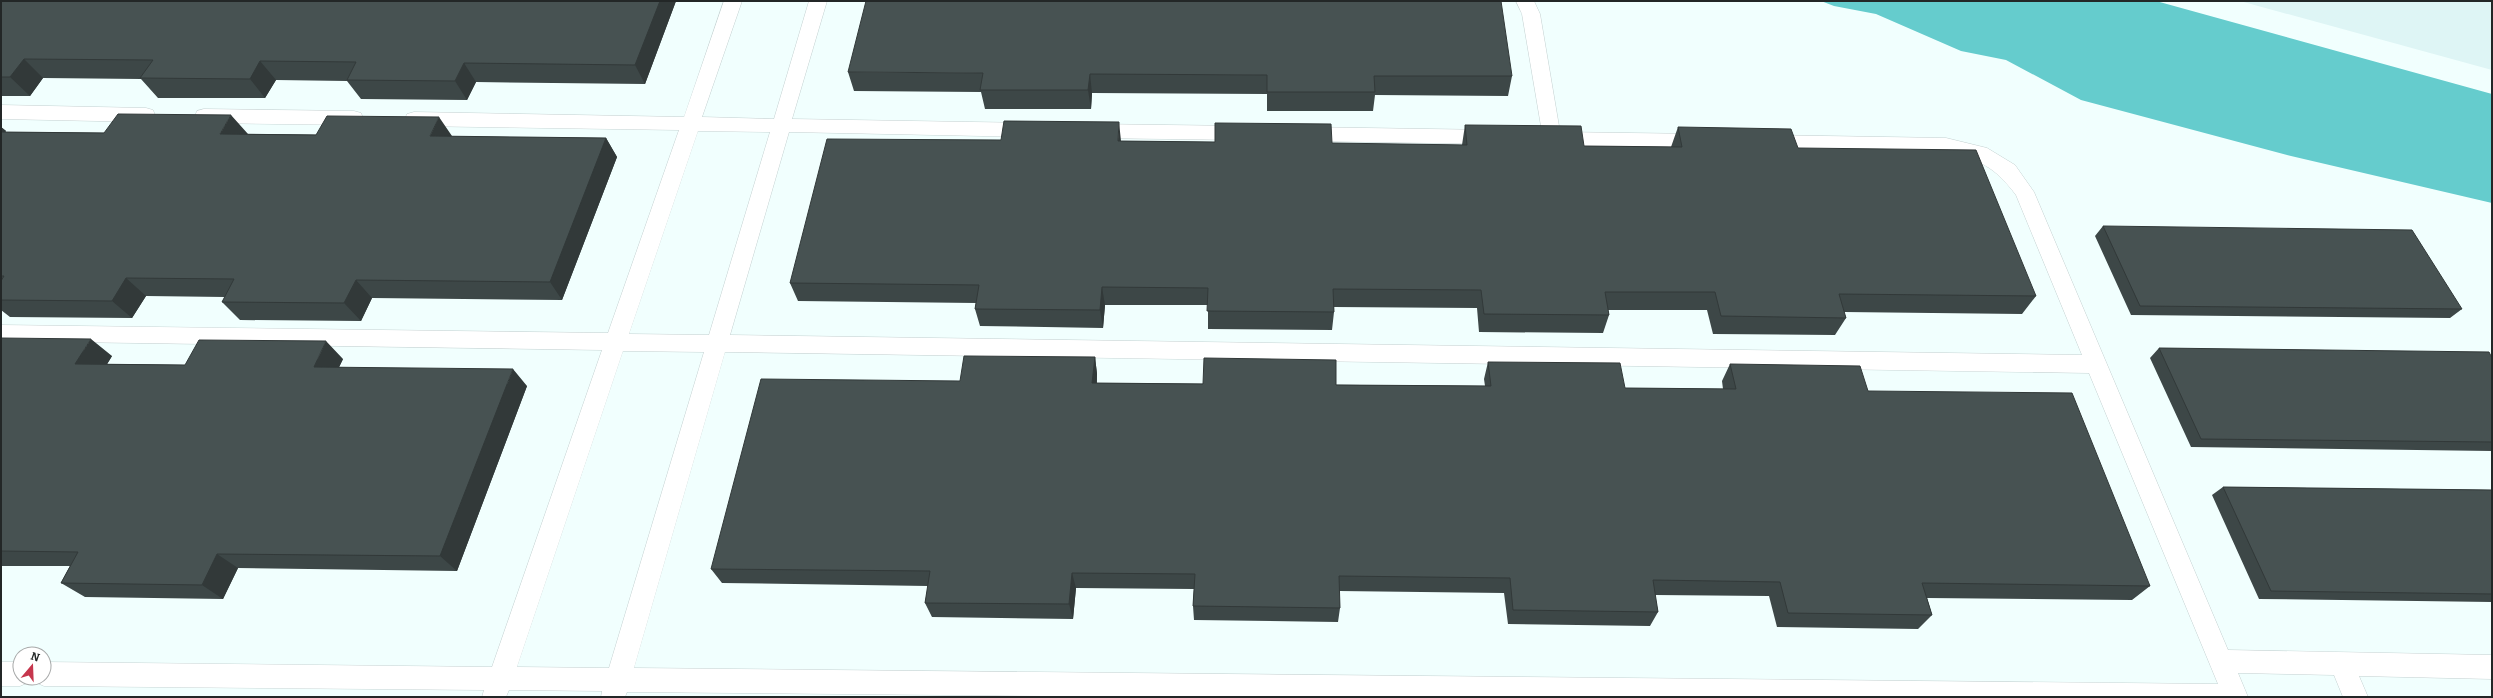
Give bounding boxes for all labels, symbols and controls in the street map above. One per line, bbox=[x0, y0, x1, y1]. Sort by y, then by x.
north arrow bbox=[12, 646, 52, 686]
text: N bbox=[29, 649, 42, 665]

